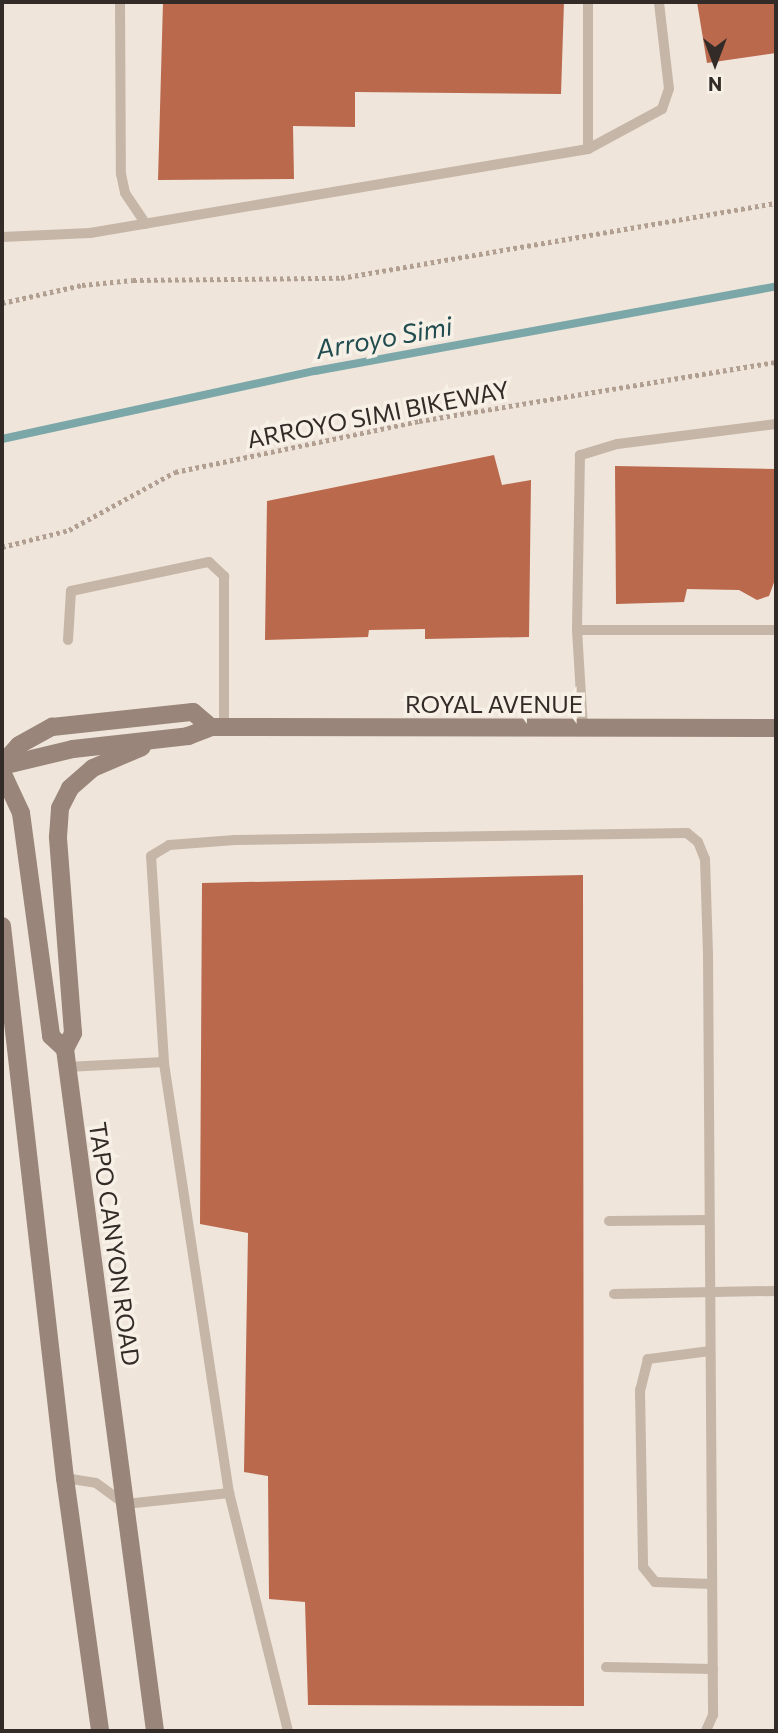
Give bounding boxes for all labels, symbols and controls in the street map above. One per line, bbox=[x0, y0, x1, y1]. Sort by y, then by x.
north arrow bbox=[680, 28, 750, 98]
text: N bbox=[708, 73, 722, 96]
water label: Arroyo Simi bbox=[313, 310, 455, 364]
street label: ARROYO SIMI BIKEWAY bbox=[244, 374, 512, 454]
street label: ROYAL AVENUE bbox=[405, 690, 583, 718]
street label: TAPO CANYON ROAD bbox=[84, 1120, 146, 1368]

